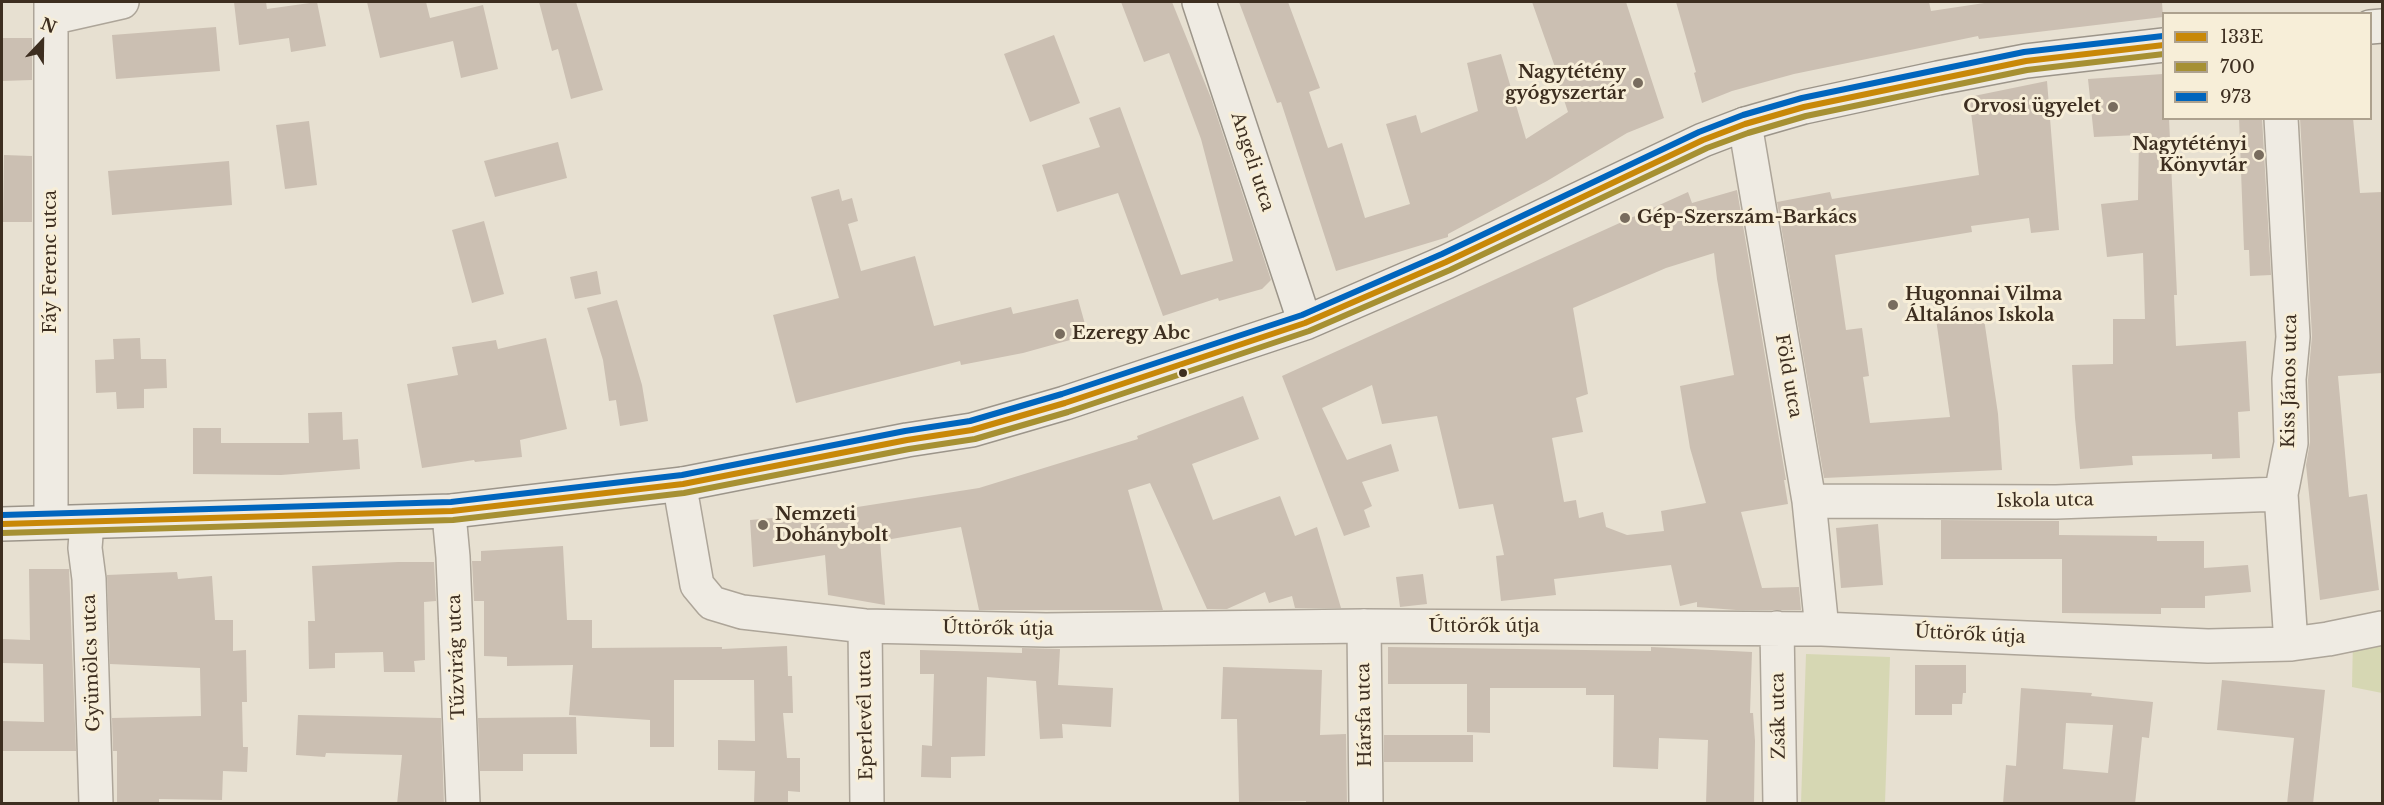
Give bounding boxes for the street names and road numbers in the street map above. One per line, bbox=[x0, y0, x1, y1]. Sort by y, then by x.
street label: Angeli utca bbox=[1226, 110, 1278, 214]
street label: Fáy Ferenc utca bbox=[40, 190, 62, 334]
street label: Kiss János utca bbox=[2278, 314, 2302, 448]
street label: Föld utca bbox=[1770, 332, 1806, 420]
street label: Iskola utca bbox=[1996, 489, 2094, 513]
street label: Gyümölcs utca bbox=[79, 594, 105, 732]
street label: Tűzvirág utca bbox=[444, 594, 470, 720]
street label: Úttörők útja bbox=[1428, 616, 1540, 638]
street label: Úttörők útja bbox=[942, 617, 1054, 641]
street label: Úttörők útja bbox=[1914, 621, 2026, 649]
street label: Eperlevél utca bbox=[854, 650, 878, 780]
street label: Hársfa utca bbox=[1353, 663, 1377, 767]
street label: Zsák utca bbox=[1767, 672, 1791, 760]

